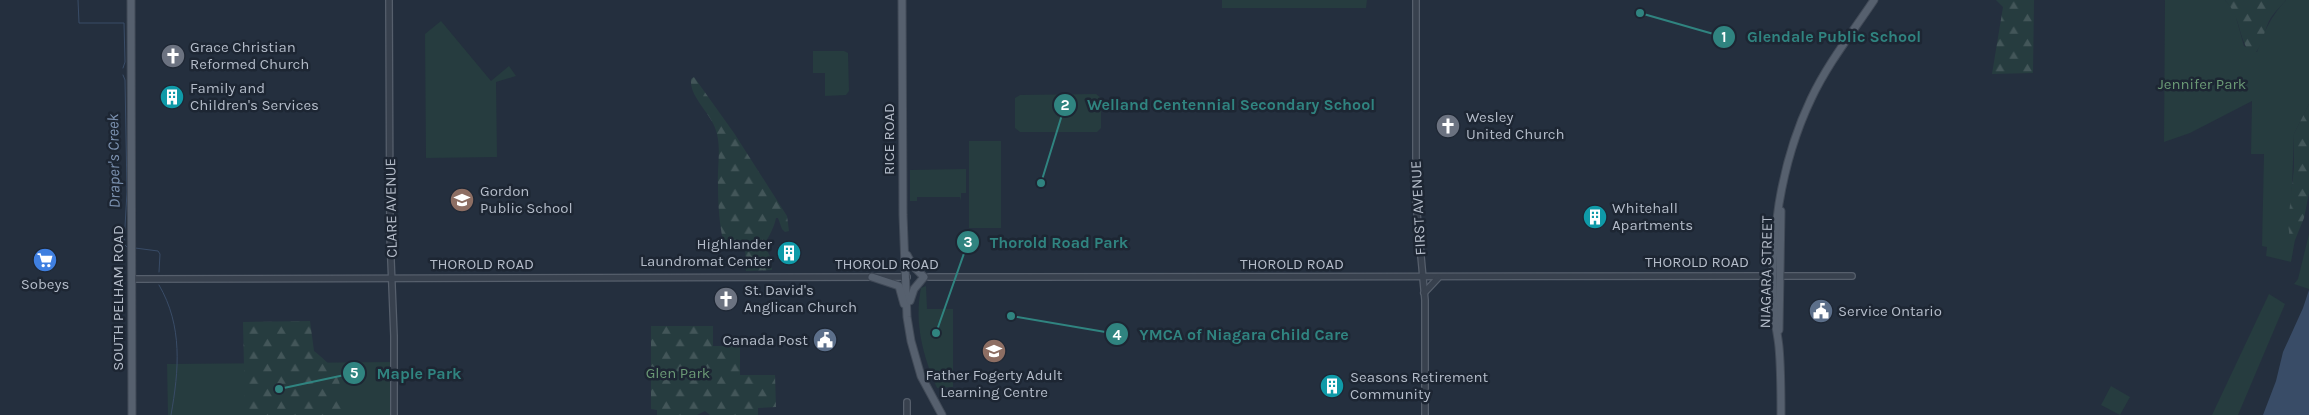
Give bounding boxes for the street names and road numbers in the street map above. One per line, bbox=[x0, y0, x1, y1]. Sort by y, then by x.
street label: RICE ROAD bbox=[880, 103, 898, 175]
street label: CLARE AVENUE bbox=[381, 158, 401, 258]
street label: FIRST AVENUE bbox=[1407, 160, 1429, 256]
street label: NIAGARA STREET bbox=[1756, 215, 1776, 329]
street label: SOUTH PELHAM ROAD bbox=[109, 225, 127, 371]
street label: THOROLD ROAD bbox=[1645, 253, 1749, 271]
street label: THOROLD ROAD bbox=[430, 255, 534, 273]
street label: THOROLD ROAD bbox=[835, 255, 939, 273]
street label: THOROLD ROAD bbox=[1240, 255, 1344, 273]

